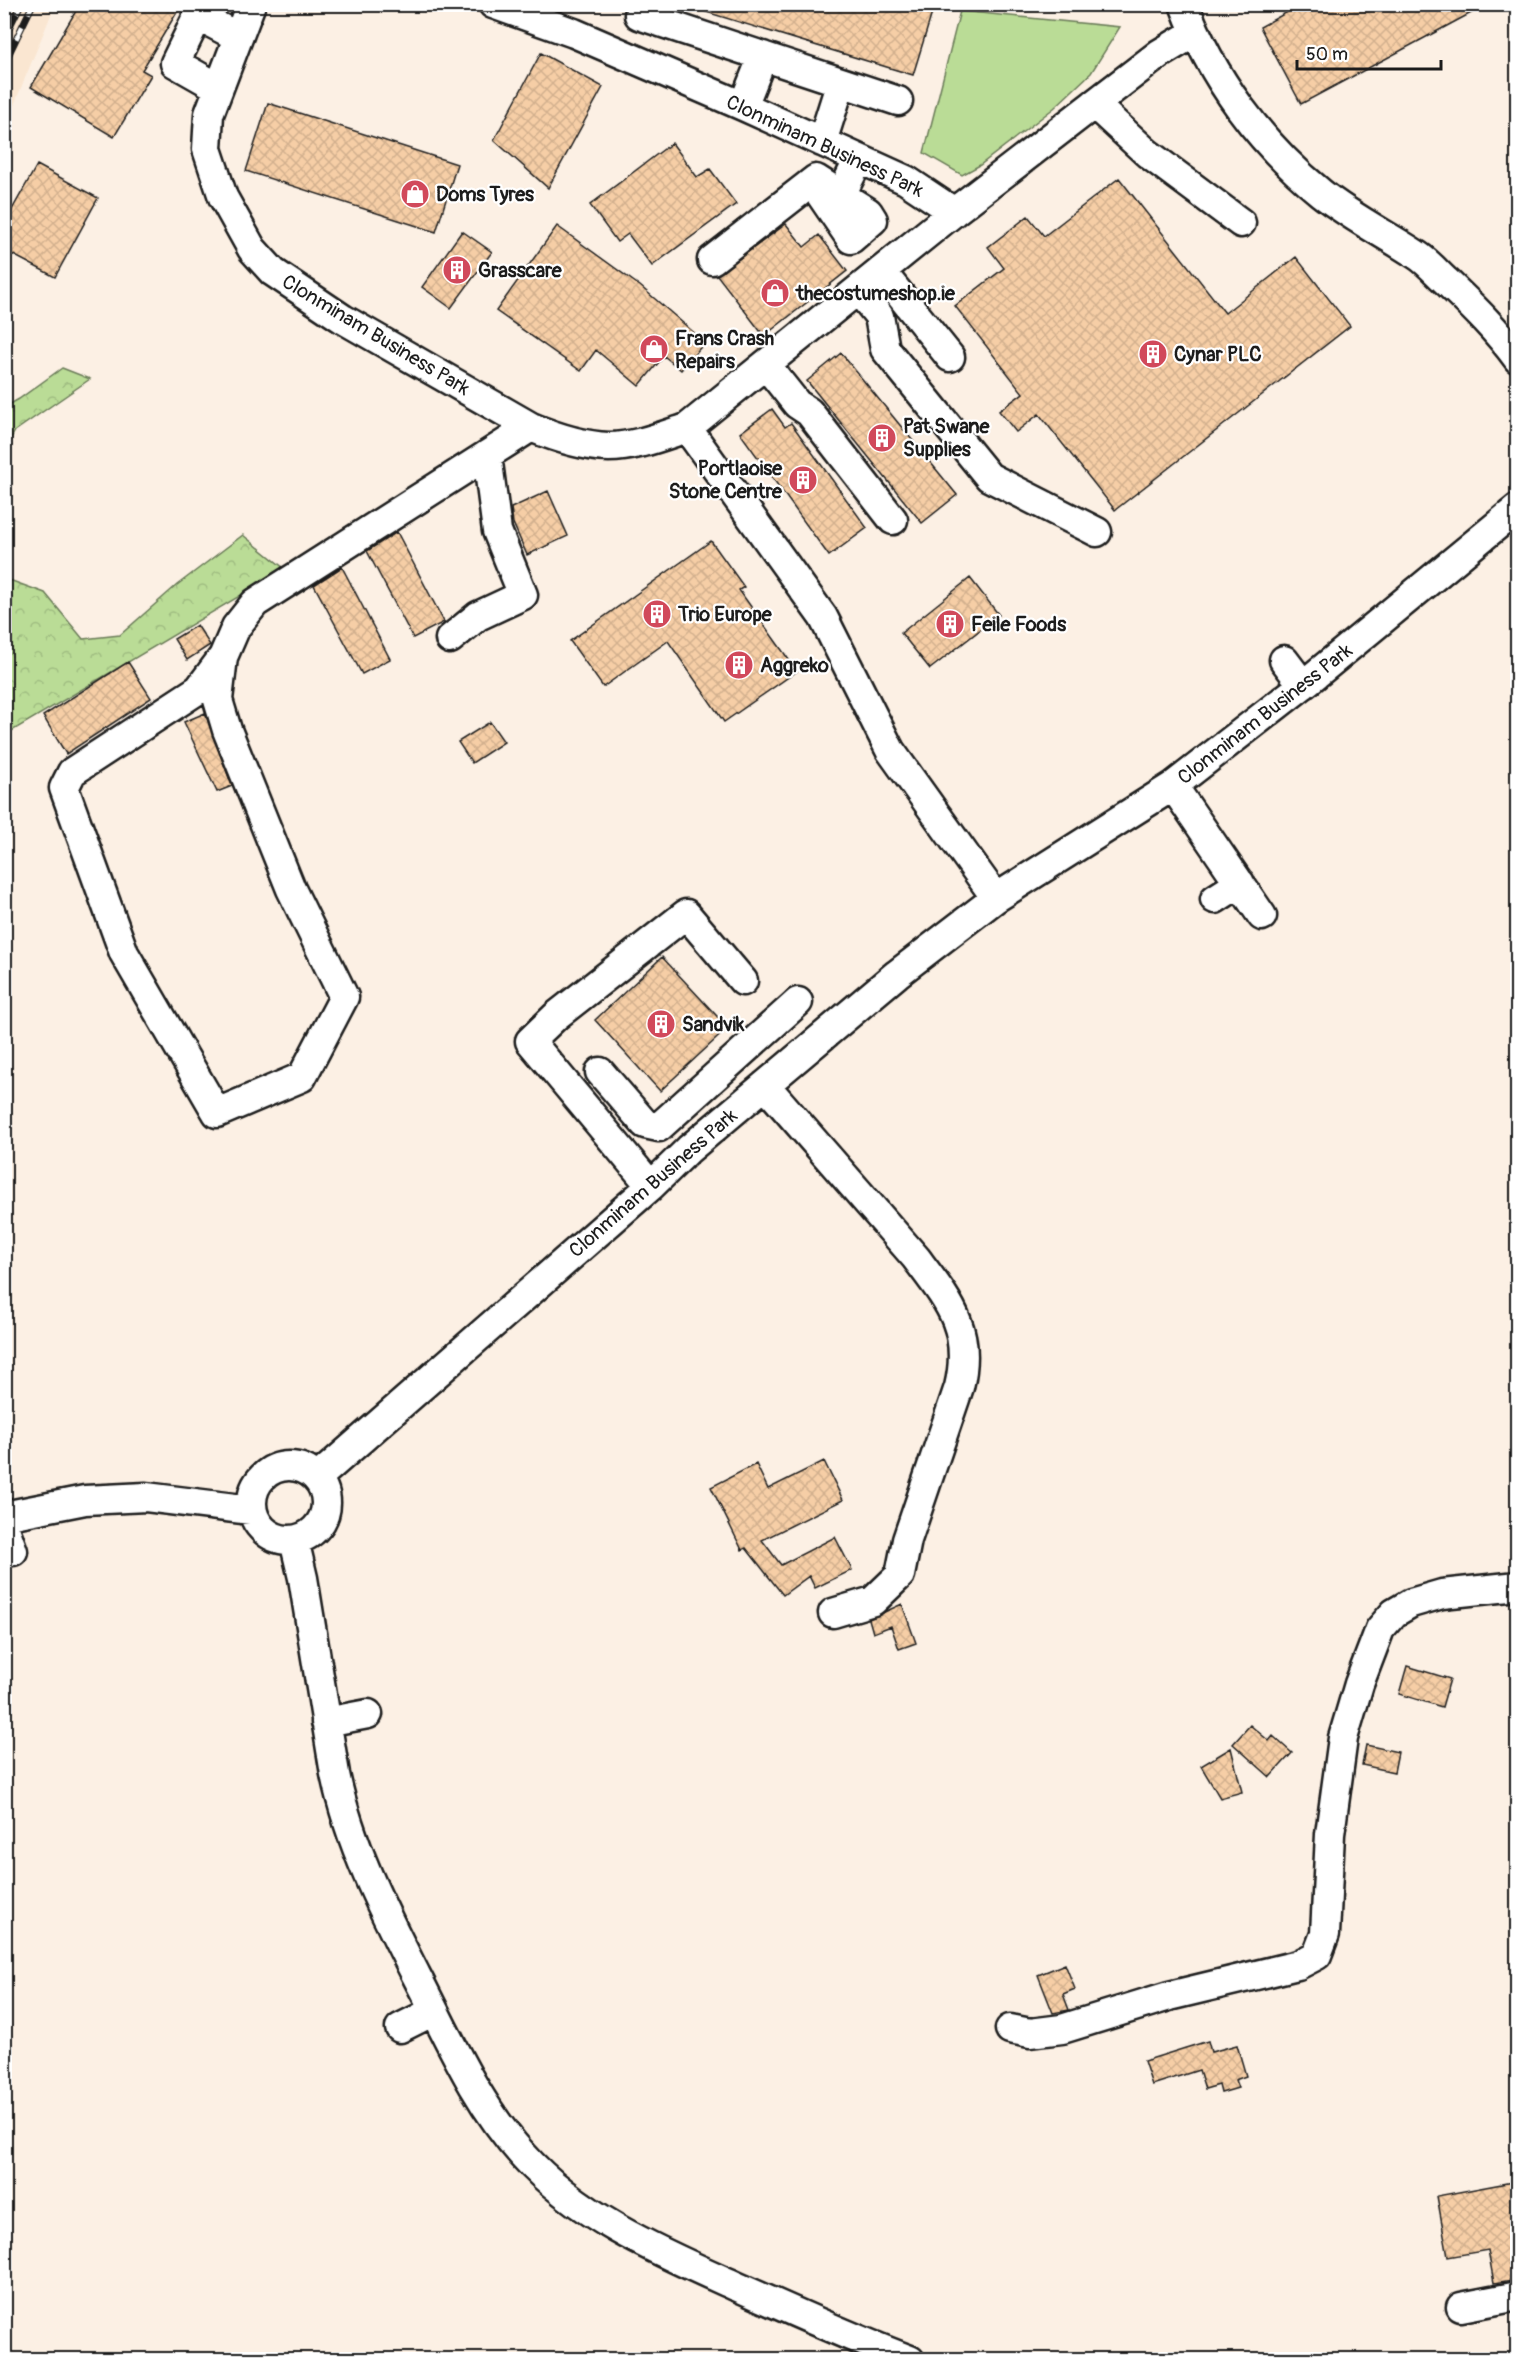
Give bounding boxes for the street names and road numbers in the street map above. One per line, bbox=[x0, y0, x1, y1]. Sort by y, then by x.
street label: Clonminam Business Park bbox=[722, 89, 928, 203]
street label: Clonminam Business Park bbox=[277, 269, 475, 401]
street label: Clonminam Business Park bbox=[1173, 638, 1358, 790]
street label: Clonminam Business Park bbox=[564, 1103, 743, 1263]

